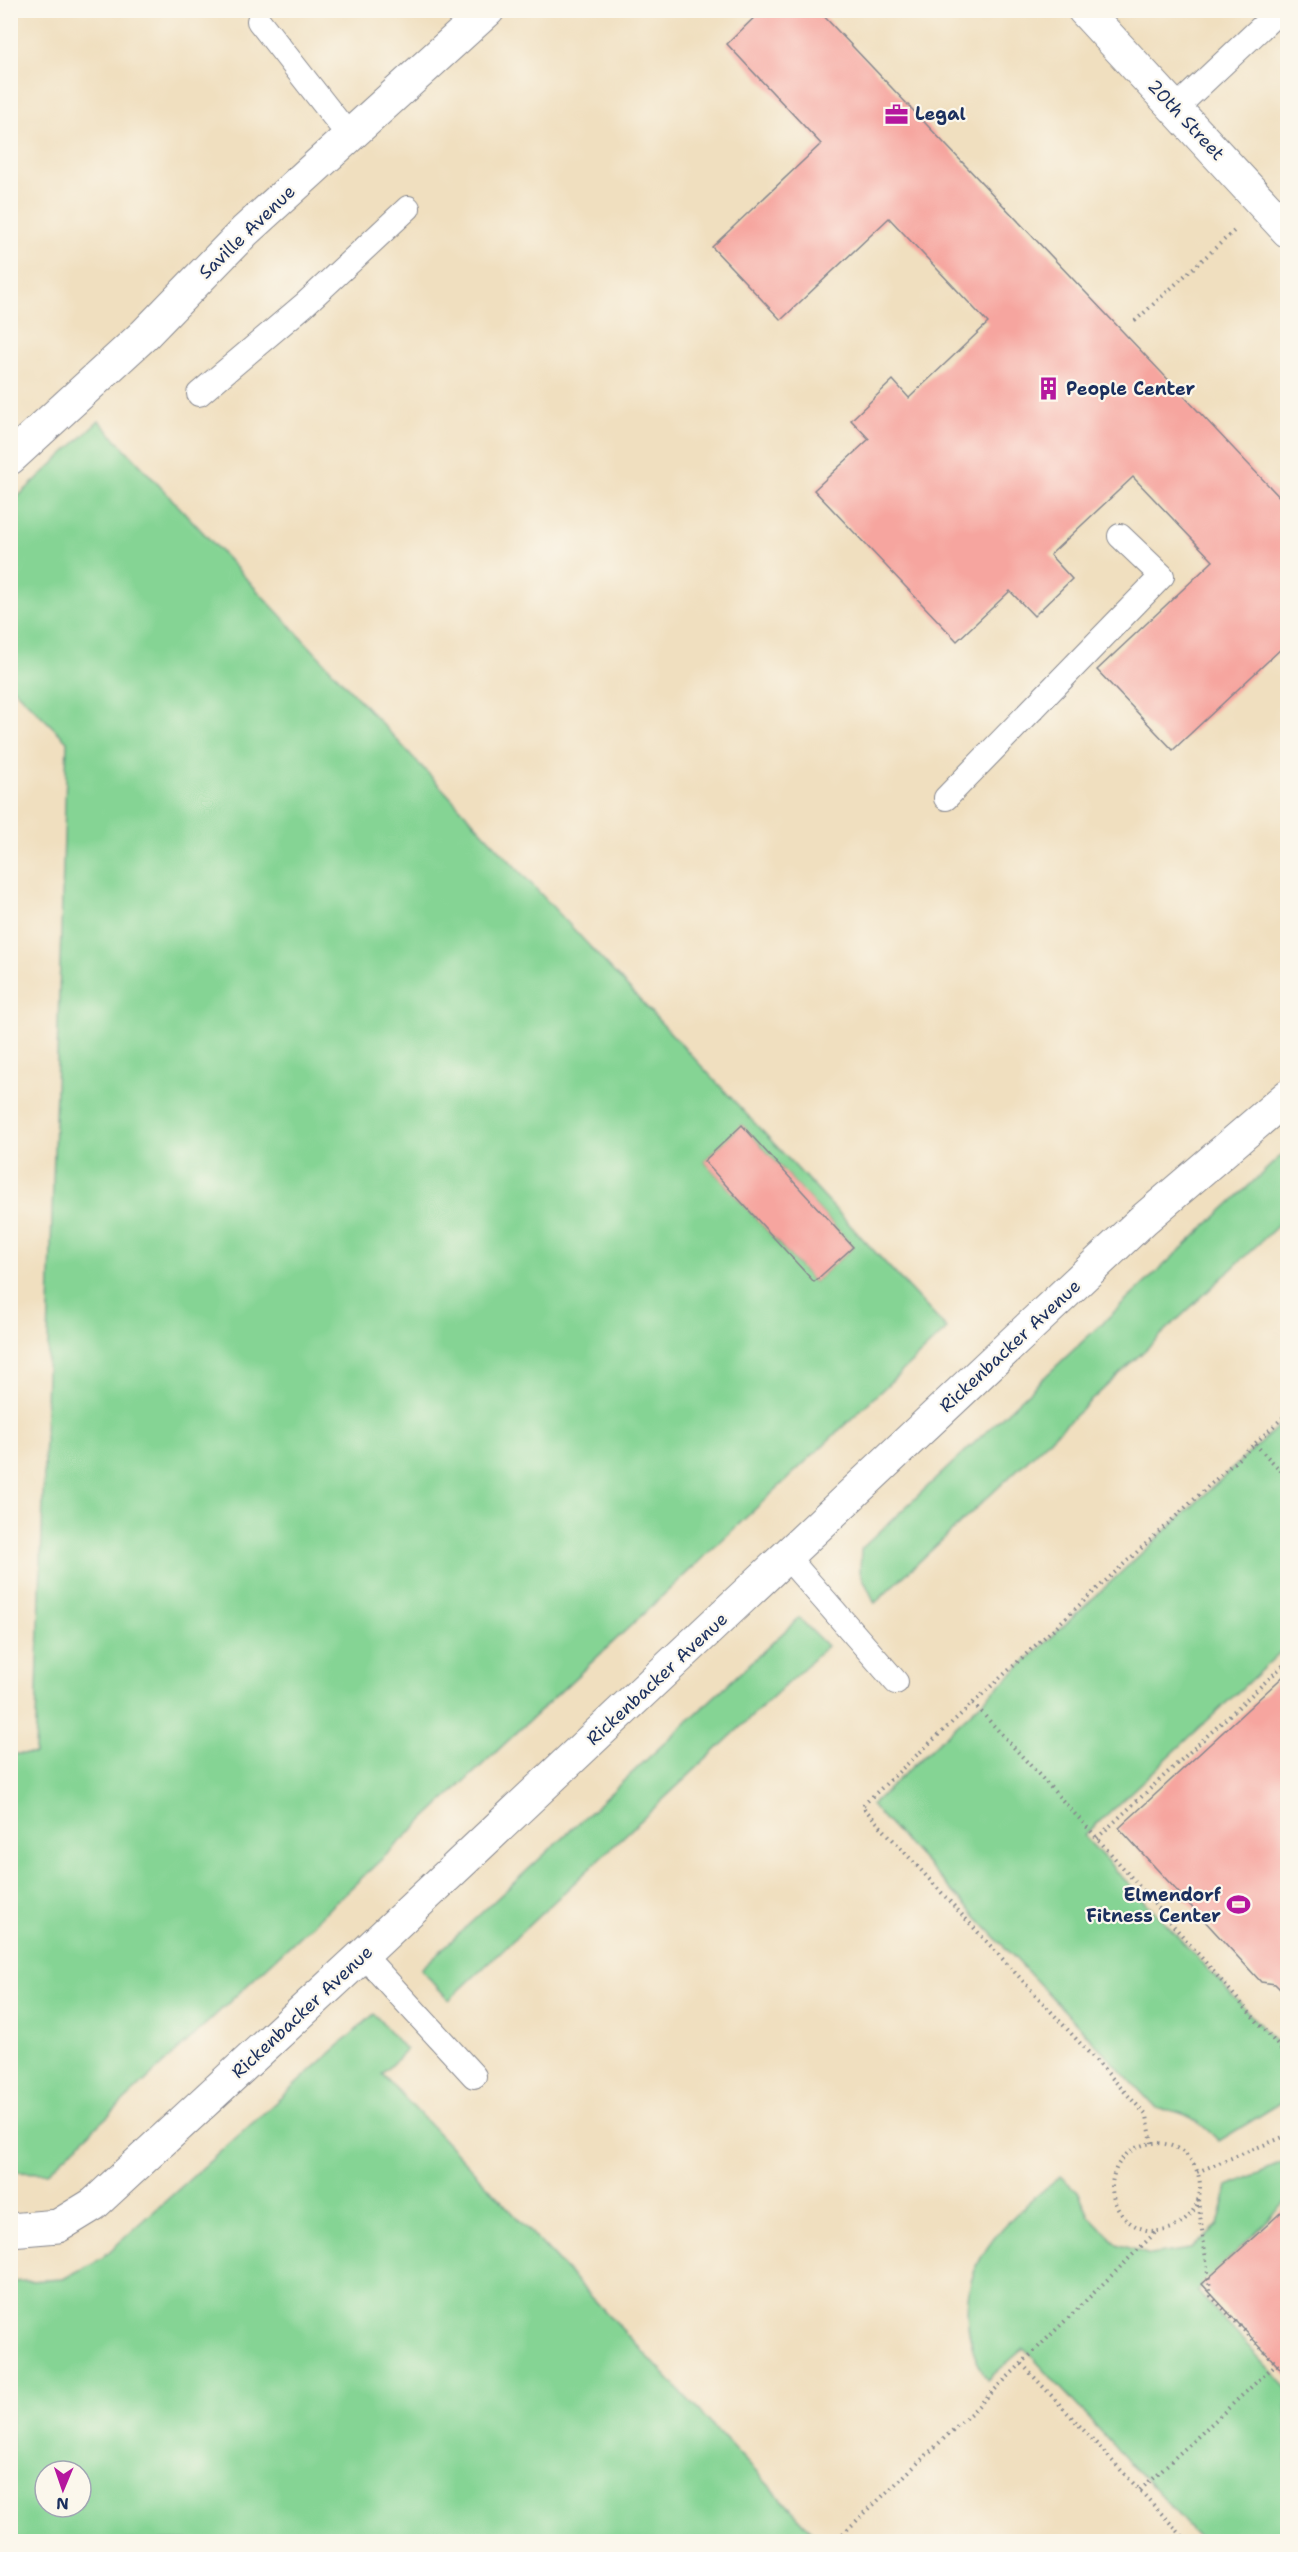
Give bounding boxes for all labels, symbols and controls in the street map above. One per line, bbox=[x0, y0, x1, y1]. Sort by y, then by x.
street label: 20th Street bbox=[1142, 74, 1230, 166]
office icon: Legal bbox=[884, 101, 910, 127]
place label: Legal bbox=[915, 102, 966, 126]
street label: Saville Avenue bbox=[194, 180, 300, 284]
building icon: People Center bbox=[1035, 376, 1061, 402]
place label: People Center bbox=[1066, 377, 1196, 401]
street label: Rickenbacker Avenue bbox=[934, 1274, 1086, 1418]
street label: Rickenbacker Avenue bbox=[581, 1607, 733, 1751]
place label: Elmendorf Fitness Center bbox=[1086, 1883, 1222, 1928]
sports icon: Elmendorf Fitness Center bbox=[1226, 1892, 1252, 1918]
street label: Rickenbacker Avenue bbox=[226, 1940, 378, 2084]
north arrow bbox=[33, 2459, 93, 2519]
text: N bbox=[56, 2493, 69, 2514]

